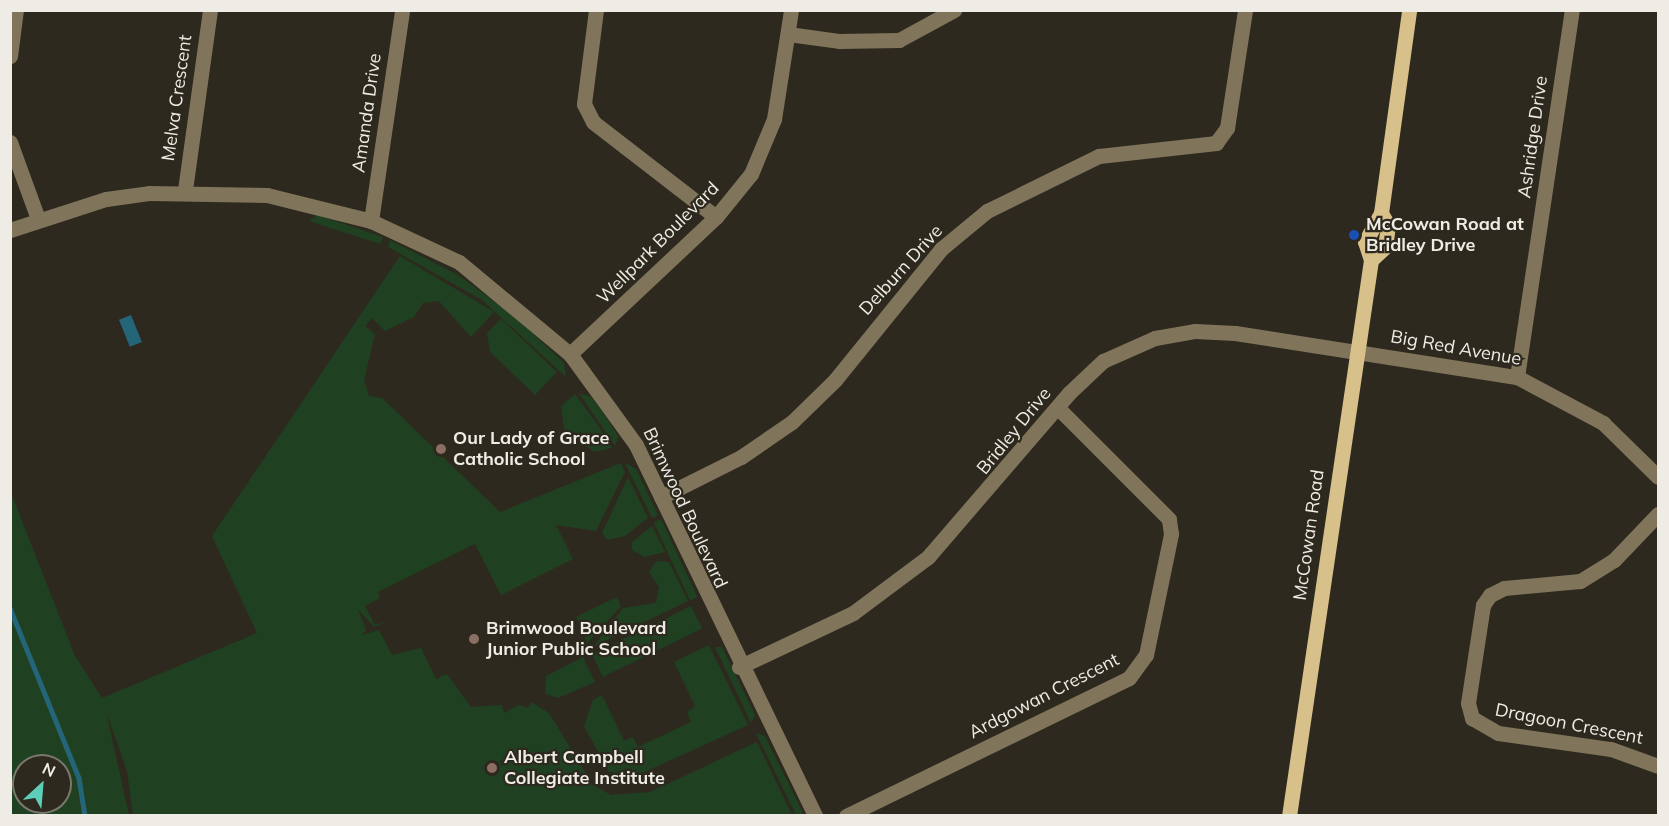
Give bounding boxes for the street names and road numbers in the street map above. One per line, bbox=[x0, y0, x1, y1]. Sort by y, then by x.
street label: Melva Crescent bbox=[157, 34, 197, 162]
street label: Amanda Drive bbox=[348, 52, 386, 174]
street label: Ashridge Drive bbox=[1514, 75, 1552, 199]
street label: Wellpark Boulevard bbox=[592, 177, 724, 309]
street label: Delburn Drive bbox=[855, 220, 947, 320]
street label: Big Red Avenue bbox=[1389, 326, 1523, 370]
street label: Bridley Drive bbox=[972, 383, 1056, 479]
street label: Brimwood Boulevard bbox=[638, 424, 732, 592]
street label: McCowan Road bbox=[1289, 468, 1329, 602]
street label: Ardgowan Crescent bbox=[965, 649, 1123, 743]
street label: Dragoon Crescent bbox=[1493, 699, 1645, 749]

